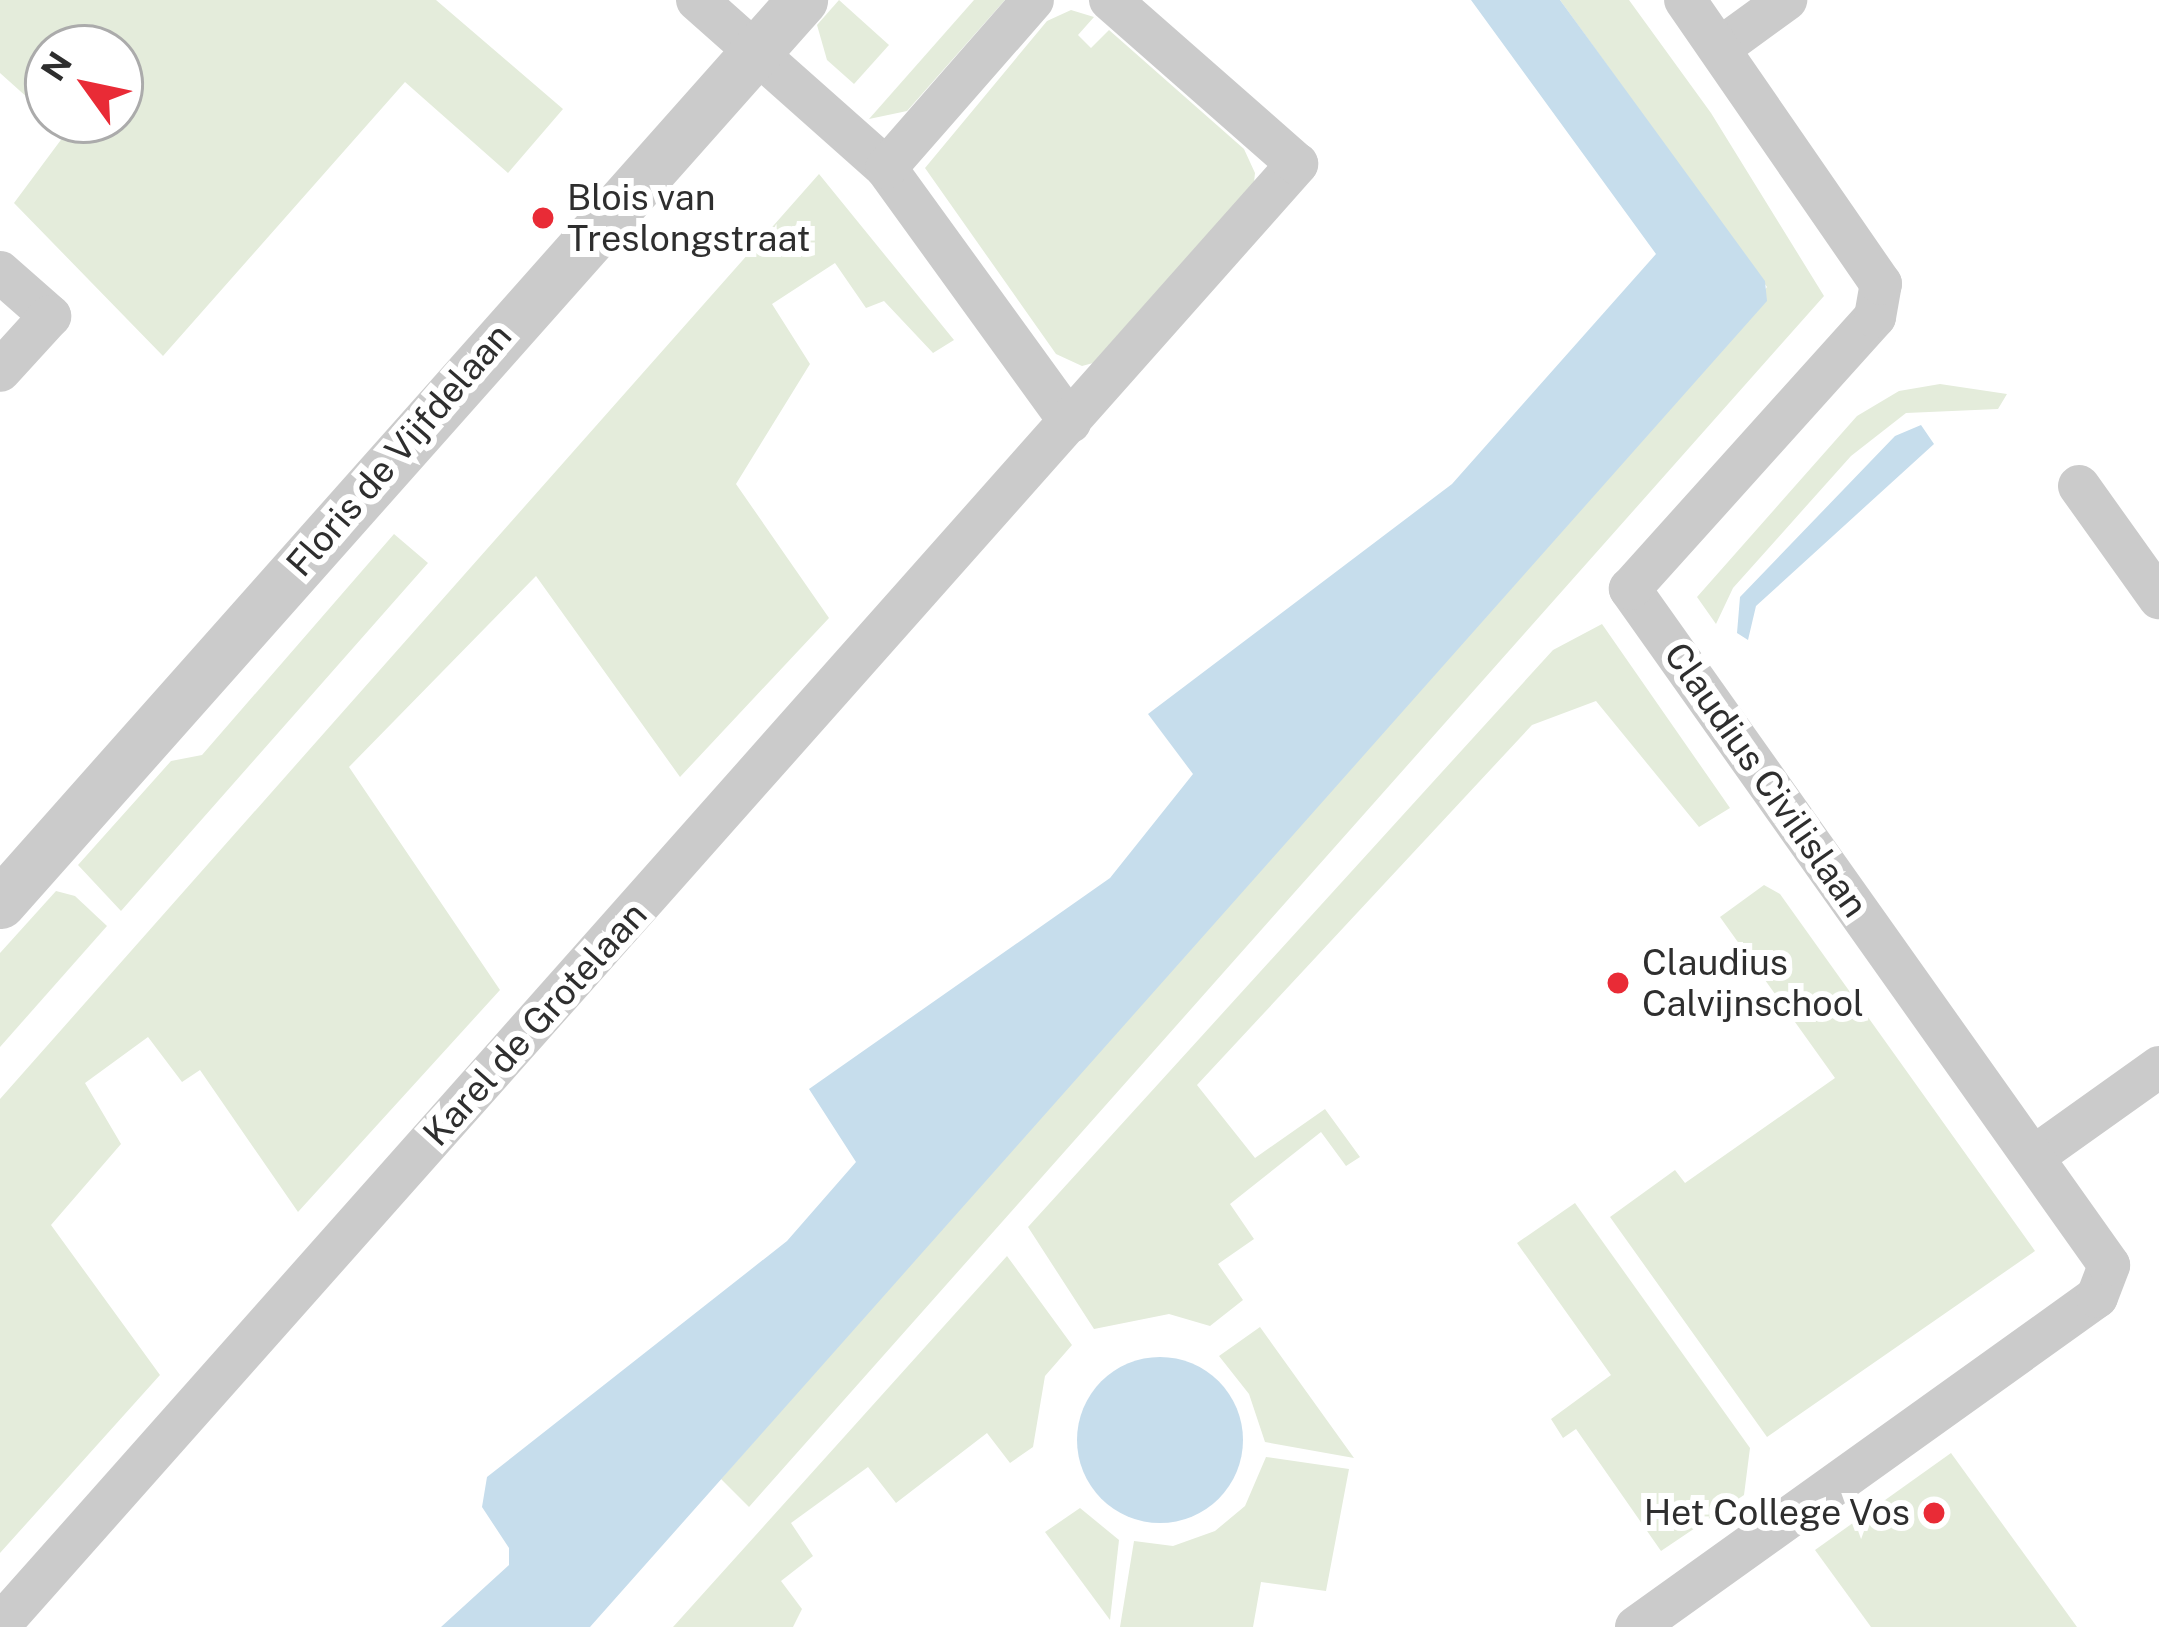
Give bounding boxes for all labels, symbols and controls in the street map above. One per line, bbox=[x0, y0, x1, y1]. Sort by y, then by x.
north arrow bbox=[24, 24, 144, 144]
text: N bbox=[33, 45, 79, 87]
place label: Blois van Treslongstraat bbox=[567, 175, 811, 260]
marker: Blois van Treslongstraat bbox=[530, 205, 556, 231]
street label: Floris de Vijfdelaan bbox=[277, 314, 521, 586]
street label: Claudius Civilislaan bbox=[1655, 635, 1877, 925]
street label: Karel de Grotelaan bbox=[414, 893, 656, 1155]
place label: Claudius Calvijnschool bbox=[1642, 940, 1864, 1025]
marker: Claudius Calvijnschool bbox=[1605, 970, 1631, 996]
place label: Het College Vos bbox=[1643, 1491, 1910, 1535]
marker: Het College Vos bbox=[1921, 1500, 1947, 1526]

